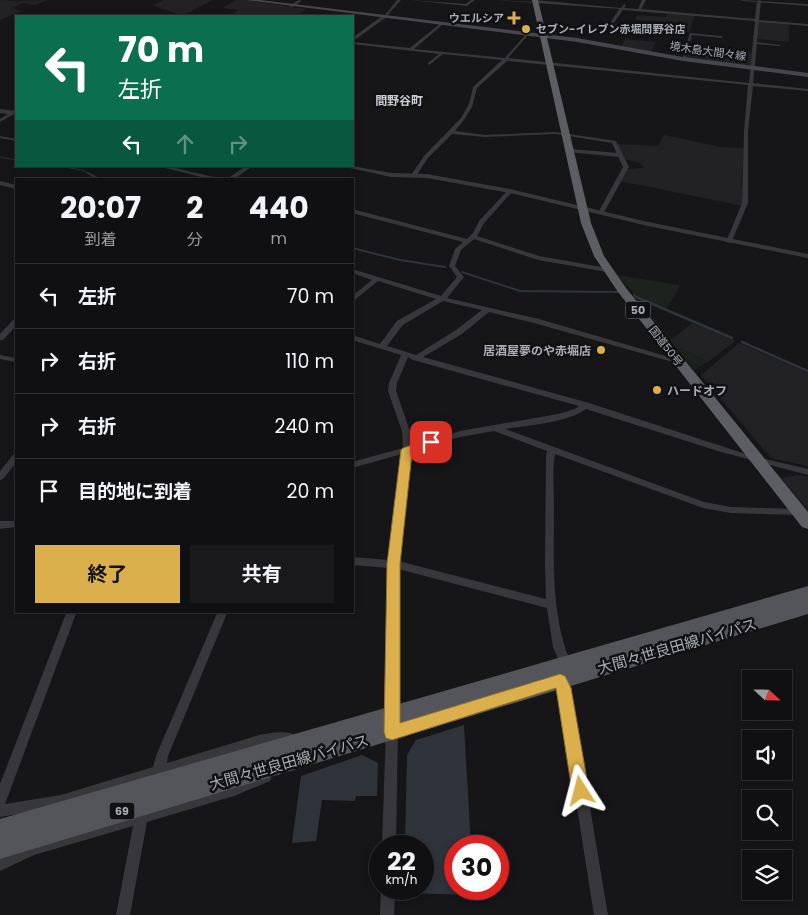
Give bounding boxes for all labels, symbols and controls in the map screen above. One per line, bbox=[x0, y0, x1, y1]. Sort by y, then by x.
place label: ウエルシア bbox=[449, 10, 504, 26]
marker: ウエルシア bbox=[508, 12, 520, 24]
place label: セブン-イレブン赤堀間野谷店 bbox=[536, 21, 685, 37]
marker: セブン-イレブン赤堀間野谷店 bbox=[520, 23, 532, 35]
text: 70 m bbox=[118, 25, 204, 74]
icon: left bbox=[35, 35, 100, 100]
street label: 境木島大間々線 bbox=[669, 38, 747, 64]
text: 左折 bbox=[118, 74, 162, 105]
district label: 間野谷町 bbox=[375, 92, 423, 109]
icon: left bbox=[118, 130, 146, 158]
icon: ahead bbox=[171, 130, 199, 158]
icon: right bbox=[224, 130, 252, 158]
text: 20:07 bbox=[60, 186, 141, 229]
text: 2 bbox=[186, 186, 203, 229]
text: 440 bbox=[249, 186, 309, 229]
text: m bbox=[270, 227, 287, 250]
text: 到着 bbox=[85, 228, 117, 251]
text: 分 bbox=[187, 228, 203, 251]
icon: left bbox=[35, 282, 63, 310]
text: 左折 bbox=[78, 283, 116, 310]
text: 70 m bbox=[287, 283, 334, 310]
road number: 50 bbox=[626, 302, 650, 318]
street label: 国道50号 bbox=[645, 323, 687, 369]
place label: 居酒屋夢のや赤堀店 bbox=[483, 342, 591, 359]
marker: 居酒屋夢のや赤堀店 bbox=[595, 344, 607, 356]
icon: right bbox=[35, 347, 63, 375]
text: 右折 bbox=[78, 348, 116, 375]
text: 110 m bbox=[285, 348, 334, 375]
place label: ハードオフ bbox=[667, 382, 727, 399]
marker: ハードオフ bbox=[651, 384, 663, 396]
icon: right bbox=[35, 412, 63, 440]
text: 右折 bbox=[78, 413, 116, 440]
text: 240 m bbox=[275, 413, 334, 440]
pin bbox=[410, 421, 452, 463]
icon: arrive bbox=[417, 428, 445, 456]
icon: arrive bbox=[35, 477, 63, 505]
text: 目的地に到着 bbox=[78, 478, 192, 505]
text: 20 m bbox=[286, 478, 334, 505]
button: 終了 bbox=[35, 545, 180, 603]
button: 共有 bbox=[190, 545, 334, 603]
street label: 大間々世良田線バイパス bbox=[595, 613, 759, 679]
north arrow bbox=[742, 670, 792, 720]
map controls bbox=[742, 670, 792, 900]
street label: 大間々世良田線バイパス bbox=[207, 729, 371, 795]
button: sound bbox=[742, 730, 792, 780]
position arrow bbox=[554, 764, 606, 816]
button: search bbox=[742, 790, 792, 840]
road number: 69 bbox=[110, 802, 134, 819]
speed limit sign: 30 bbox=[444, 835, 509, 900]
text: 22 bbox=[387, 844, 416, 879]
button: layers bbox=[742, 850, 792, 900]
text: km/h bbox=[386, 871, 417, 888]

